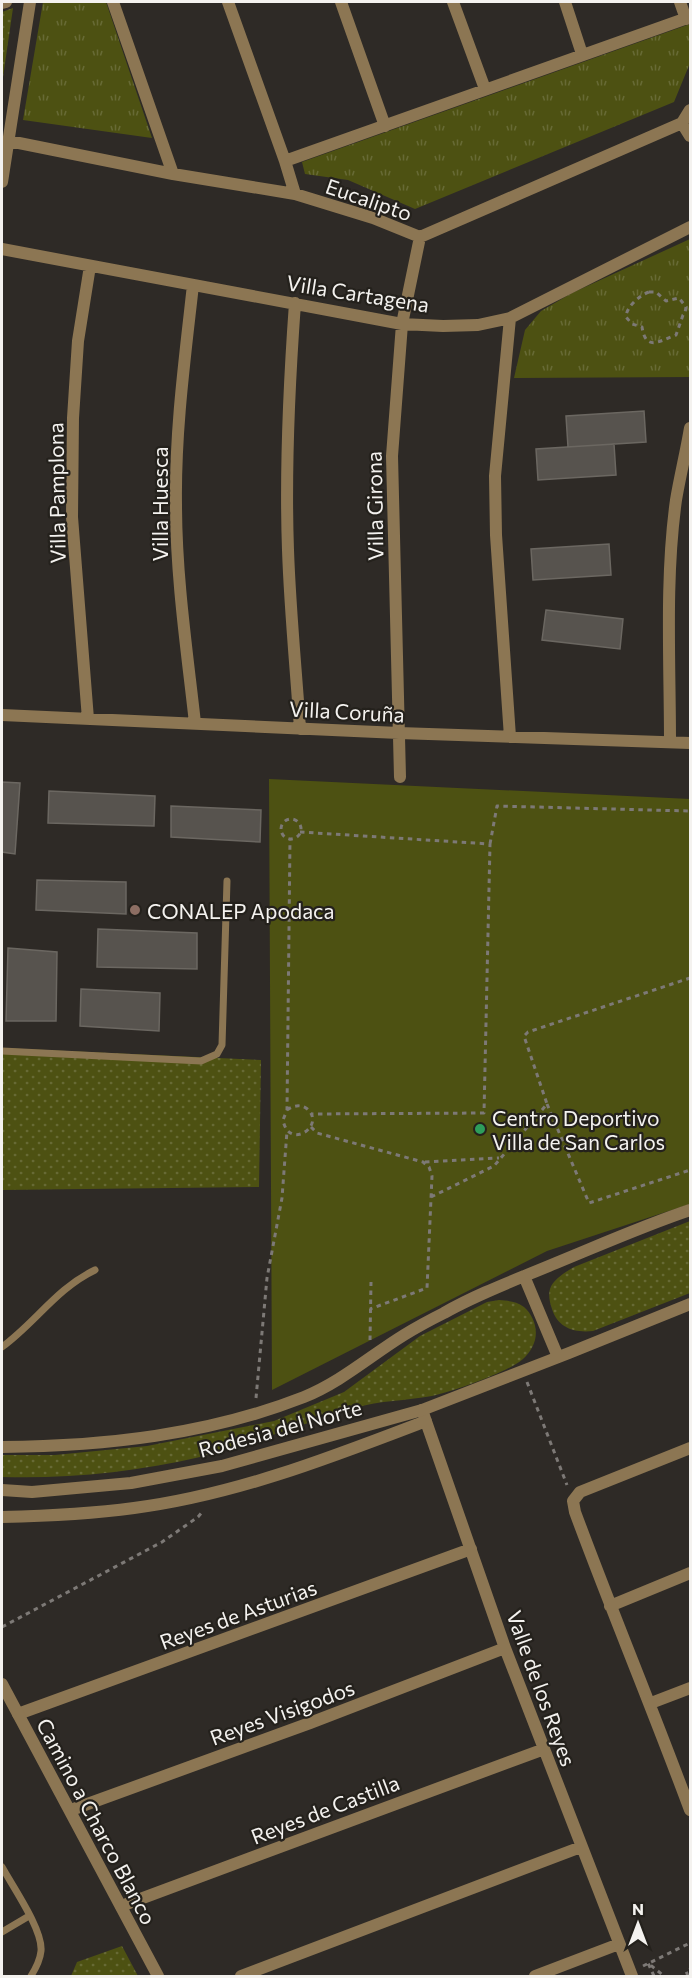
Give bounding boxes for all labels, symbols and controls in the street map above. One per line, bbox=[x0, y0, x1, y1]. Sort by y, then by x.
street label: Eucalipto bbox=[323, 173, 415, 225]
street label: Villa Cartagena bbox=[285, 269, 431, 317]
street label: Villa Pamplona bbox=[42, 422, 70, 564]
street label: Villa Huesca bbox=[147, 447, 172, 561]
street label: Villa Girona bbox=[361, 451, 387, 561]
street label: Villa Coruña bbox=[289, 695, 405, 727]
place label: CONALEP Apodaca bbox=[147, 898, 335, 923]
marker: CONALEP Apodaca bbox=[128, 903, 142, 917]
place label: Centro Deportivo Villa de San Carlos bbox=[492, 1105, 665, 1154]
marker: Centro Deportivo Villa de San Carlos bbox=[473, 1122, 487, 1136]
street label: Rodesia del Norte bbox=[196, 1394, 364, 1462]
street label: Reyes de Asturias bbox=[156, 1574, 320, 1654]
street label: Valle de los Reyes bbox=[502, 1607, 582, 1769]
street label: Reyes Visigodos bbox=[206, 1674, 358, 1750]
street label: Camino a Charco Blanco bbox=[32, 1714, 162, 1928]
street label: Reyes de Castilla bbox=[247, 1769, 403, 1849]
north arrow bbox=[608, 1894, 668, 1954]
text: N bbox=[632, 1899, 644, 1918]

